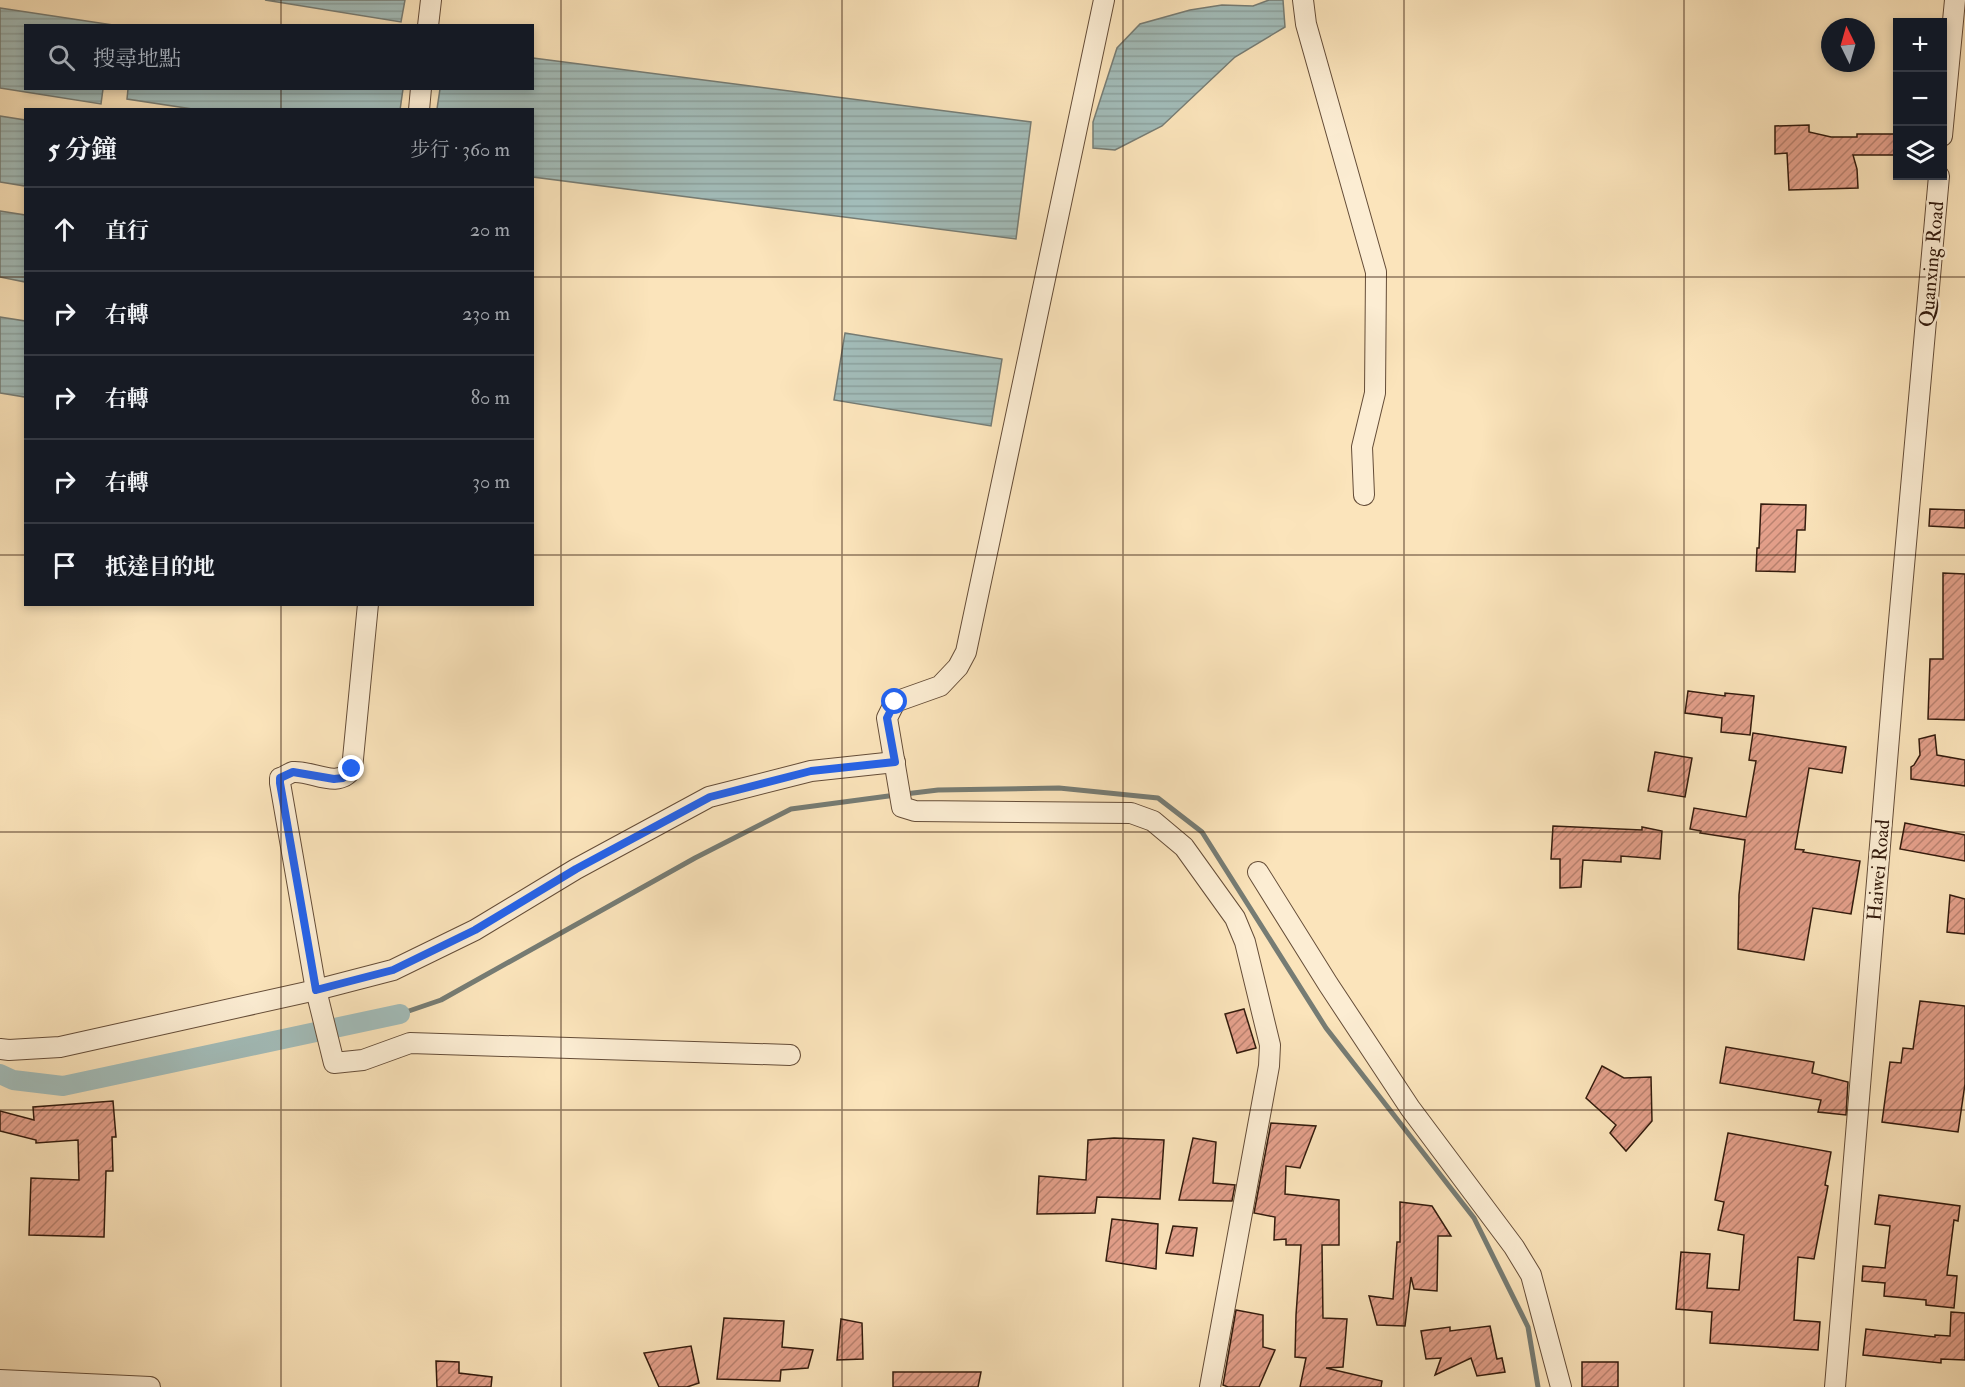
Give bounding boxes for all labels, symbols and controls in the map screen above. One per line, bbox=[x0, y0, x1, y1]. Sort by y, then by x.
north arrow bbox=[1821, 18, 1875, 72]
map controls bbox=[1893, 18, 1947, 180]
button: + bbox=[1893, 18, 1947, 72]
search box bbox=[24, 24, 534, 90]
icon: search bbox=[45, 41, 78, 74]
text: 搜尋地點 bbox=[93, 45, 181, 73]
button: − bbox=[1893, 72, 1947, 126]
button: layers bbox=[1893, 126, 1947, 180]
text: 5 分鐘 bbox=[48, 134, 117, 166]
text: 步行 · 360 m bbox=[410, 137, 510, 162]
street label: Quanxing Road bbox=[1914, 200, 1949, 328]
icon: ahead bbox=[48, 213, 81, 246]
text: 直行 bbox=[105, 217, 149, 245]
text: 20 m bbox=[470, 217, 510, 242]
icon: right bbox=[48, 297, 81, 330]
text: 右轉 bbox=[105, 301, 149, 329]
text: 230 m bbox=[462, 301, 510, 326]
icon: right bbox=[48, 381, 81, 414]
text: 右轉 bbox=[105, 385, 149, 413]
text: 80 m bbox=[471, 385, 510, 410]
icon: right bbox=[48, 465, 81, 498]
text: 右轉 bbox=[105, 469, 149, 497]
text: 30 m bbox=[472, 469, 510, 494]
icon: arrive bbox=[48, 549, 81, 582]
text: 抵達目的地 bbox=[105, 553, 215, 581]
route start bbox=[881, 688, 907, 714]
route end bbox=[338, 755, 364, 781]
street label: Haiwei Road bbox=[1862, 818, 1895, 922]

